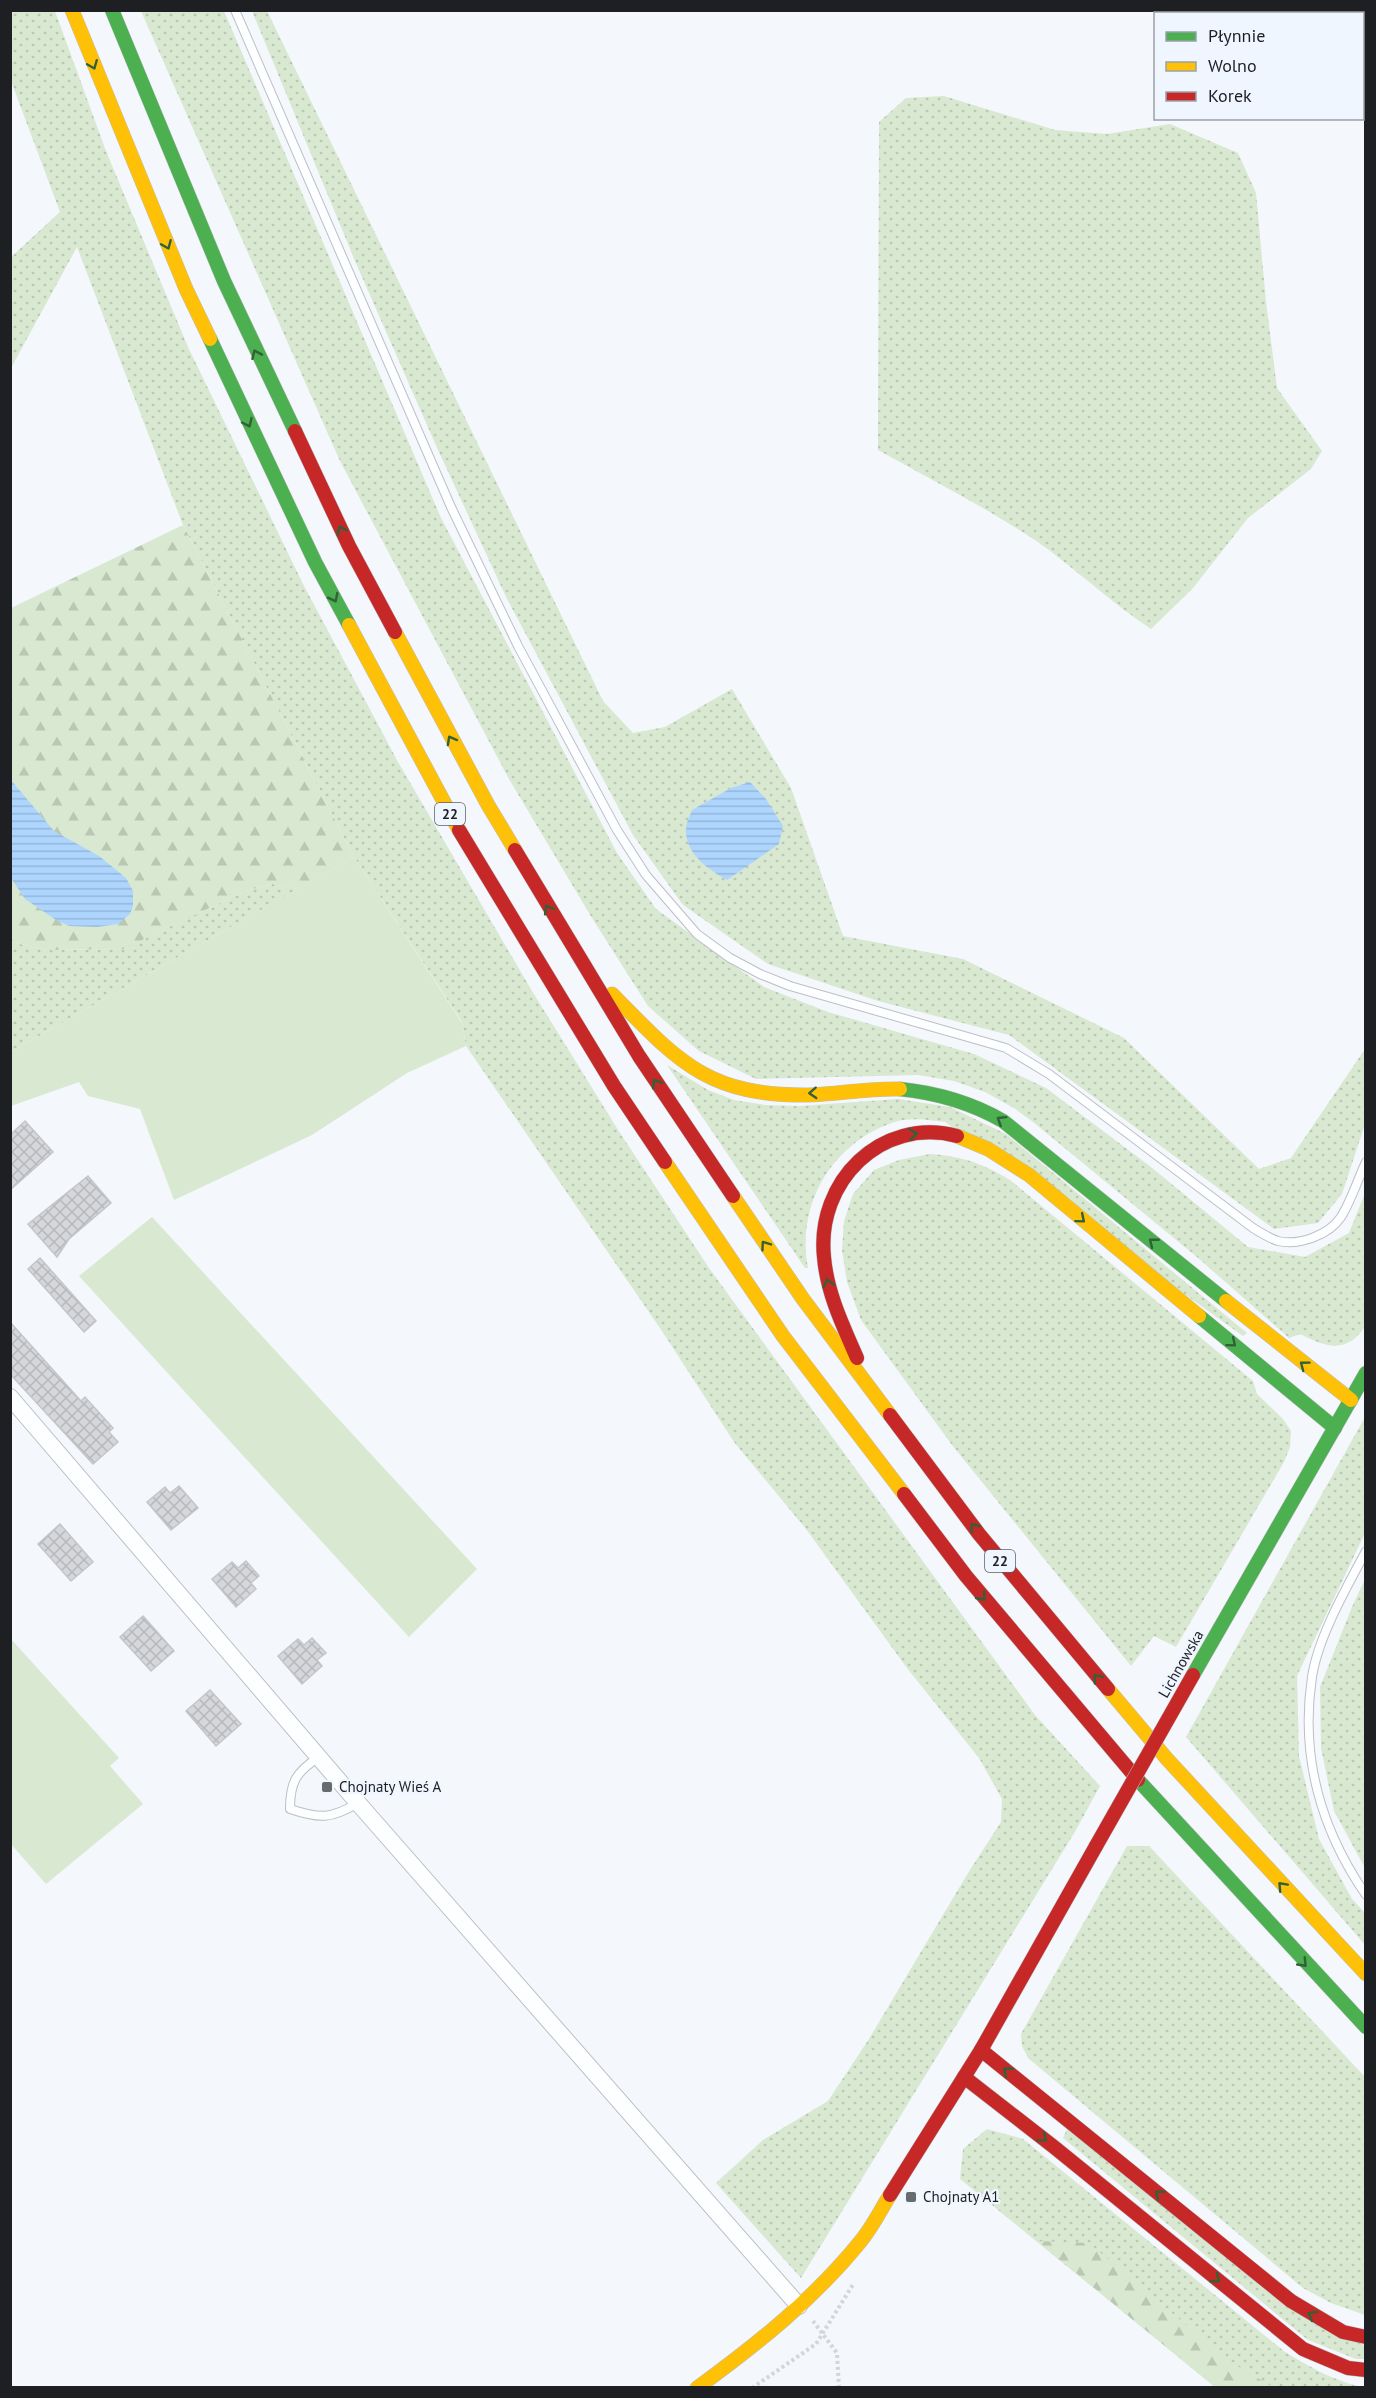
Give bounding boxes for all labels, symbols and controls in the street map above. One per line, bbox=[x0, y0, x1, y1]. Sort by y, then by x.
legend bbox=[1154, 12, 1364, 120]
text: Płynnie bbox=[1208, 24, 1265, 47]
text: Wolno bbox=[1208, 54, 1257, 77]
one-way arrow bbox=[86, 59, 98, 70]
text: Korek bbox=[1208, 84, 1252, 107]
one-way arrow bbox=[160, 239, 172, 250]
one-way arrow bbox=[252, 350, 264, 361]
one-way arrow bbox=[240, 416, 252, 427]
one-way arrow bbox=[336, 526, 348, 537]
one-way arrow bbox=[326, 592, 338, 603]
one-way arrow bbox=[447, 736, 458, 746]
road number: 22 bbox=[435, 803, 465, 825]
one-way arrow bbox=[544, 905, 556, 915]
one-way arrow bbox=[652, 1079, 663, 1090]
one-way arrow bbox=[808, 1087, 817, 1100]
one-way arrow bbox=[997, 1115, 1007, 1127]
one-way arrow bbox=[908, 1129, 918, 1141]
one-way arrow bbox=[1074, 1211, 1085, 1222]
one-way arrow bbox=[1149, 1238, 1160, 1249]
one-way arrow bbox=[761, 1240, 772, 1251]
one-way arrow bbox=[823, 1278, 836, 1288]
one-way arrow bbox=[1225, 1336, 1236, 1347]
one-way arrow bbox=[1300, 1361, 1311, 1372]
one-way arrow bbox=[970, 1523, 981, 1534]
road number: 22 bbox=[985, 1550, 1015, 1572]
one-way arrow bbox=[975, 1590, 986, 1601]
street label: Lichnowska bbox=[1154, 1627, 1207, 1701]
one-way arrow bbox=[1093, 1674, 1104, 1685]
place label: Chojnaty Wieś A bbox=[339, 1777, 442, 1796]
marker: Chojnaty Wieś A bbox=[320, 1780, 334, 1794]
one-way arrow bbox=[1278, 1882, 1289, 1893]
one-way arrow bbox=[1295, 1955, 1306, 1966]
one-way arrow bbox=[1003, 2068, 1014, 2079]
one-way arrow bbox=[1037, 2131, 1048, 2142]
place label: Chojnaty A1 bbox=[923, 2187, 999, 2206]
marker: Chojnaty A1 bbox=[904, 2190, 918, 2204]
one-way arrow bbox=[1155, 2190, 1166, 2201]
one-way arrow bbox=[1209, 2271, 1220, 2282]
one-way arrow bbox=[1308, 2311, 1318, 2322]

